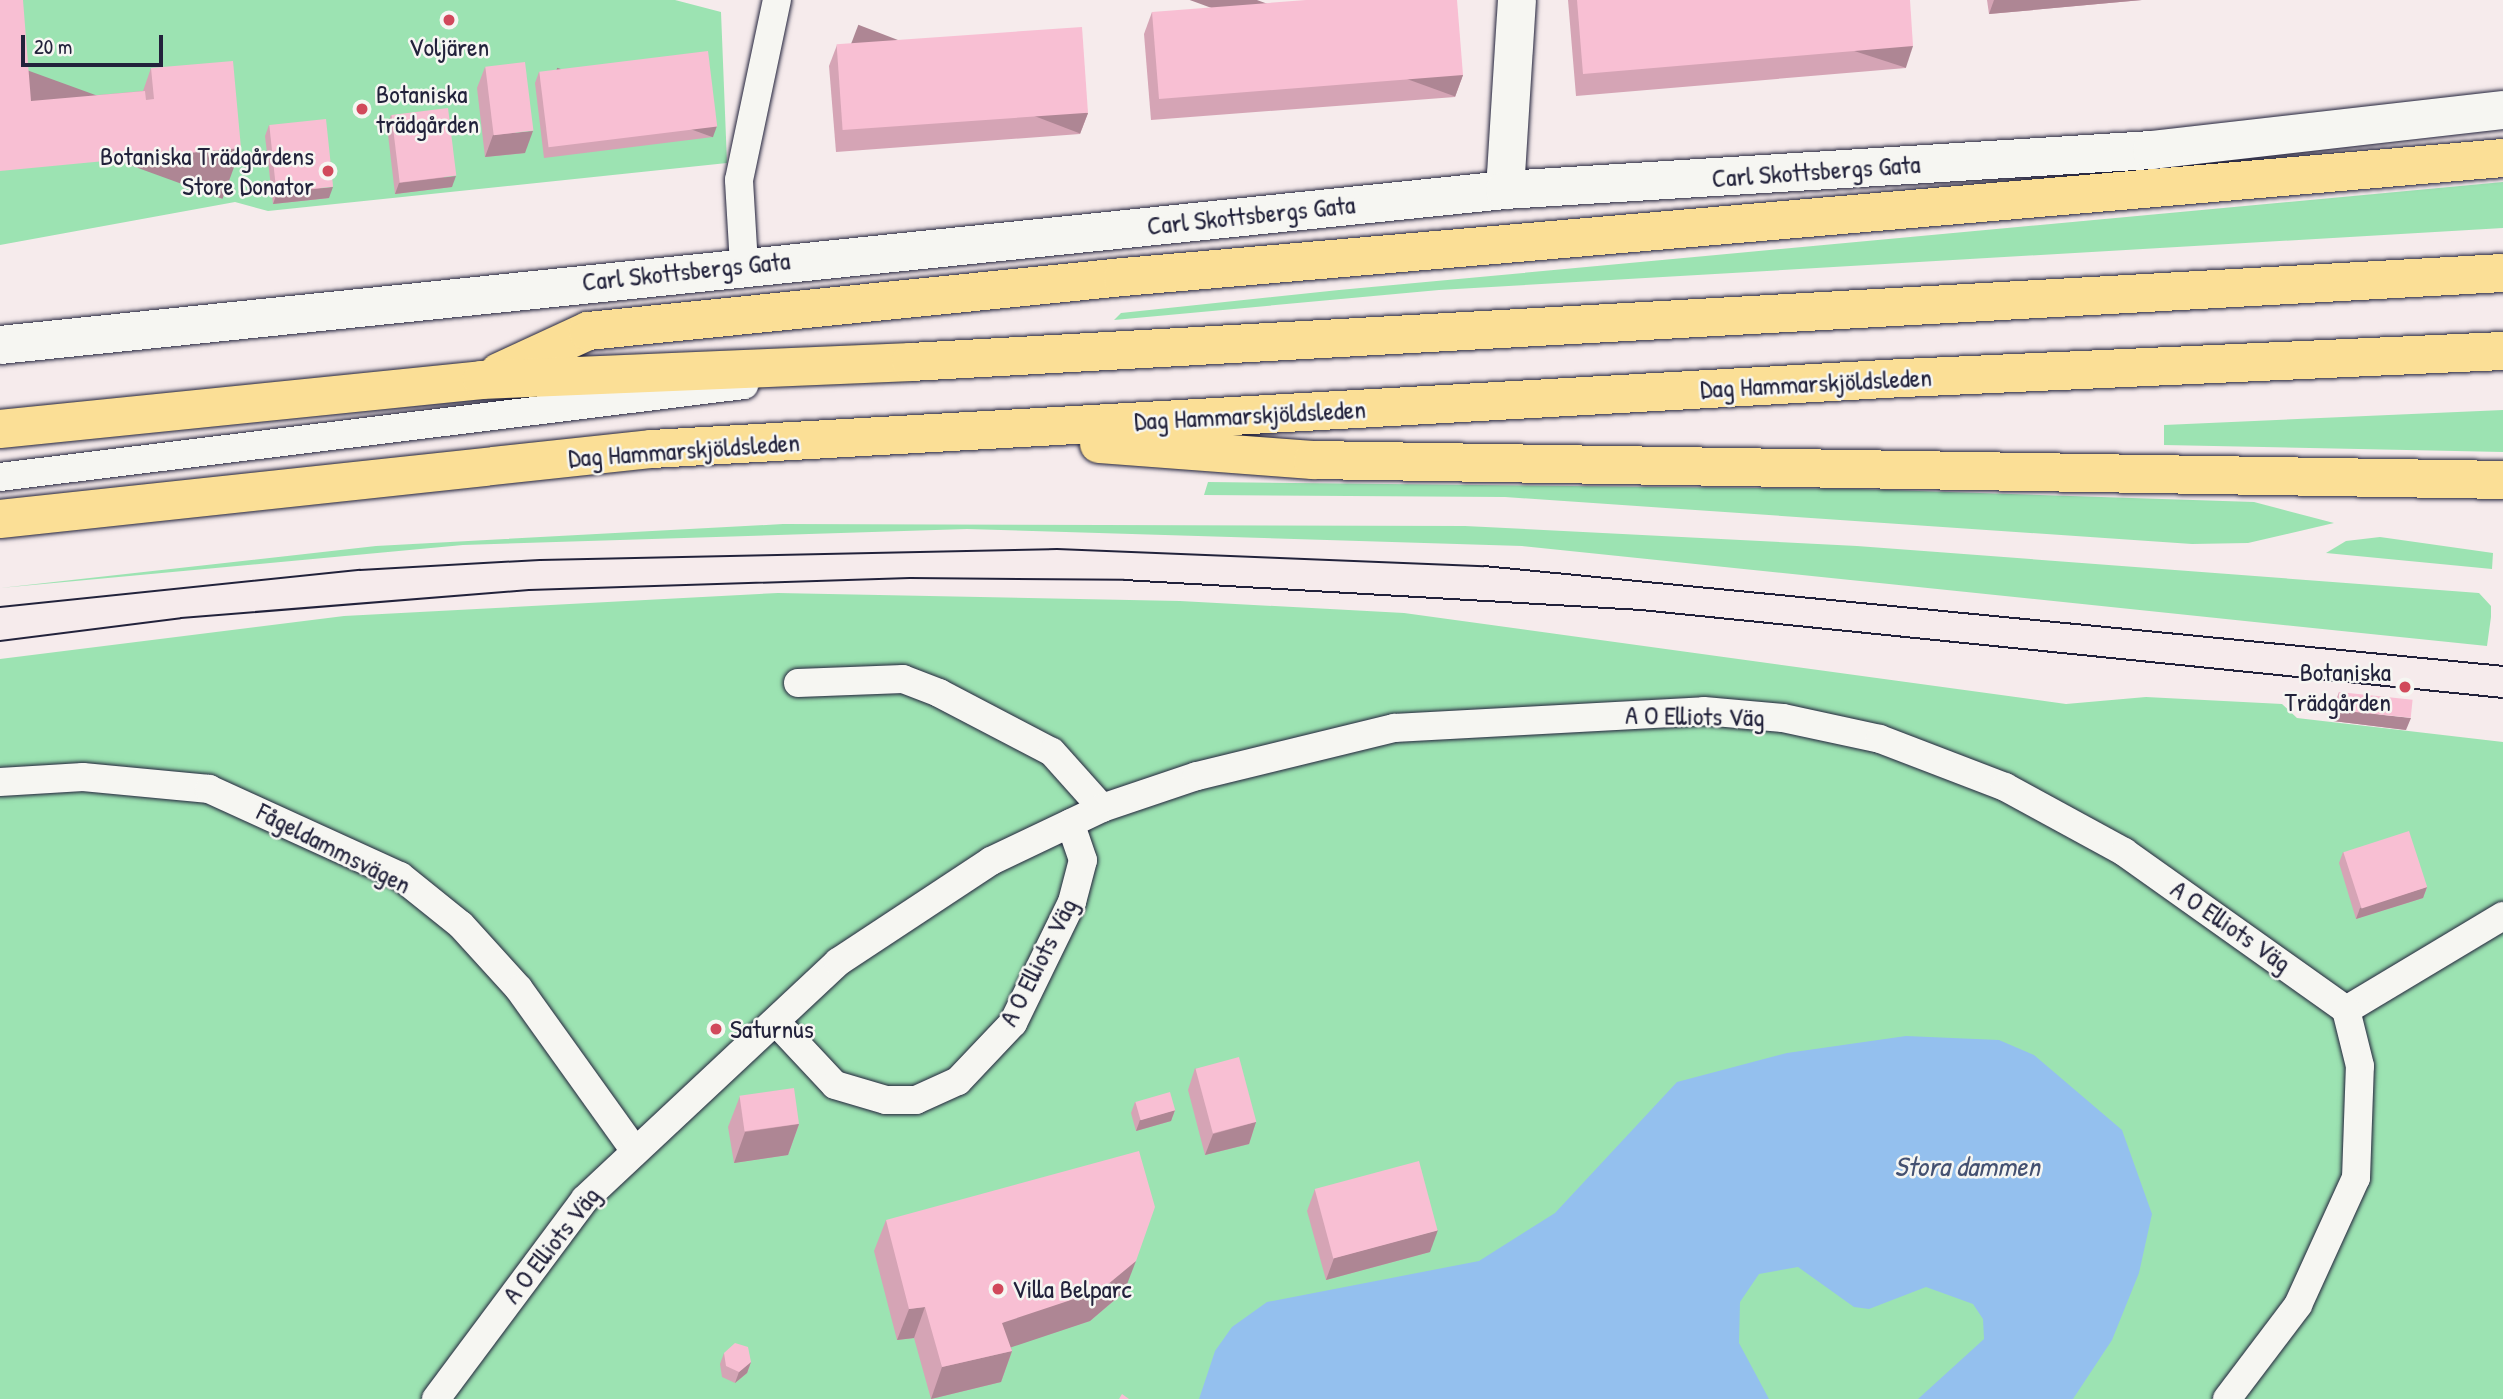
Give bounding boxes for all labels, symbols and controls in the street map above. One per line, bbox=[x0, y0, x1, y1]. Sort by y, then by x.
marker: Voljären bbox=[441, 12, 457, 28]
scale bar bbox=[24, 21, 166, 65]
place label: Voljären bbox=[409, 31, 489, 63]
text: 20 m bbox=[34, 32, 72, 61]
place label: Botaniska trädgården bbox=[376, 78, 479, 140]
marker: Botaniska trädgården bbox=[354, 101, 370, 117]
place label: Botaniska Trädgårdens Store Donator bbox=[100, 140, 314, 202]
street label: Carl Skottsbergs Gata bbox=[1711, 148, 1921, 194]
marker: Botaniska Trädgårdens Store Donator bbox=[320, 163, 336, 179]
street label: Carl Skottsbergs Gata bbox=[1145, 189, 1357, 241]
street label: Carl Skottsbergs Gata bbox=[580, 245, 792, 297]
street label: Dag Hammarskjöldsleden bbox=[1699, 361, 1933, 405]
street label: Dag Hammarskjöldsleden bbox=[1133, 393, 1367, 437]
street label: Dag Hammarskjöldsleden bbox=[567, 426, 801, 474]
place label: Botaniska Trädgården bbox=[2284, 656, 2391, 718]
marker: Botaniska Trädgården bbox=[2397, 679, 2413, 695]
street label: A O Elliots Väg bbox=[1625, 699, 1765, 733]
street label: Fågeldammsvägen bbox=[252, 796, 416, 900]
street label: A O Elliots Väg bbox=[2165, 873, 2297, 979]
street label: A O Elliots Väg bbox=[992, 893, 1084, 1031]
place label: Saturnus bbox=[730, 1013, 814, 1045]
marker: Saturnus bbox=[708, 1021, 724, 1037]
water label: Stora dammen bbox=[1894, 1149, 2040, 1183]
street label: A O Elliots Väg bbox=[496, 1180, 606, 1310]
place label: Villa Belparc bbox=[1012, 1273, 1132, 1305]
marker: Villa Belparc bbox=[990, 1281, 1006, 1297]

